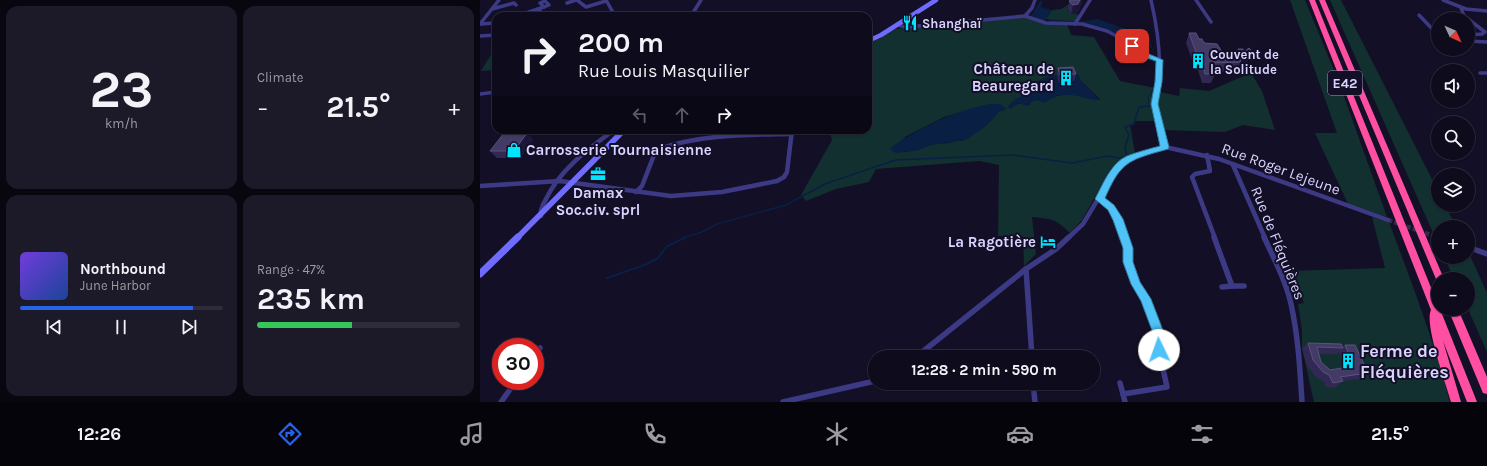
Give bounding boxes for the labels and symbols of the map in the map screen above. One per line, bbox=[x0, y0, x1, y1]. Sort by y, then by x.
north arrow bbox=[1431, 12, 1475, 56]
restaurant icon: Shanghaï bbox=[901, 14, 919, 32]
place label: Shanghaï bbox=[922, 16, 982, 31]
pin bbox=[1115, 29, 1149, 63]
place label: Couvent de la Solitude bbox=[1210, 47, 1279, 77]
building icon: Couvent de la Solitude bbox=[1189, 52, 1207, 70]
place label: Château de Beauregard bbox=[972, 60, 1054, 95]
building icon: Château de Beauregard bbox=[1057, 69, 1075, 87]
road number: E42 bbox=[1328, 71, 1362, 95]
street label: Rue Roger Lejeune bbox=[1219, 139, 1343, 199]
shop icon: Carrosserie Tournaisienne bbox=[505, 141, 523, 159]
place label: Carrosserie Tournaisienne bbox=[526, 141, 712, 159]
office icon: Damax Soc.civ. sprl bbox=[589, 165, 607, 183]
place label: Damax Soc.civ. sprl bbox=[556, 184, 640, 219]
street label: Rue de Fléquières bbox=[1247, 184, 1309, 302]
place label: La Ragotière bbox=[948, 233, 1036, 251]
hotel icon: La Ragotière bbox=[1039, 233, 1057, 251]
position arrow bbox=[1138, 329, 1180, 371]
speed limit sign: 30 bbox=[492, 338, 544, 390]
place label: Ferme de Fléquières bbox=[1360, 340, 1449, 383]
building icon: Ferme de Fléquières bbox=[1339, 352, 1357, 370]

